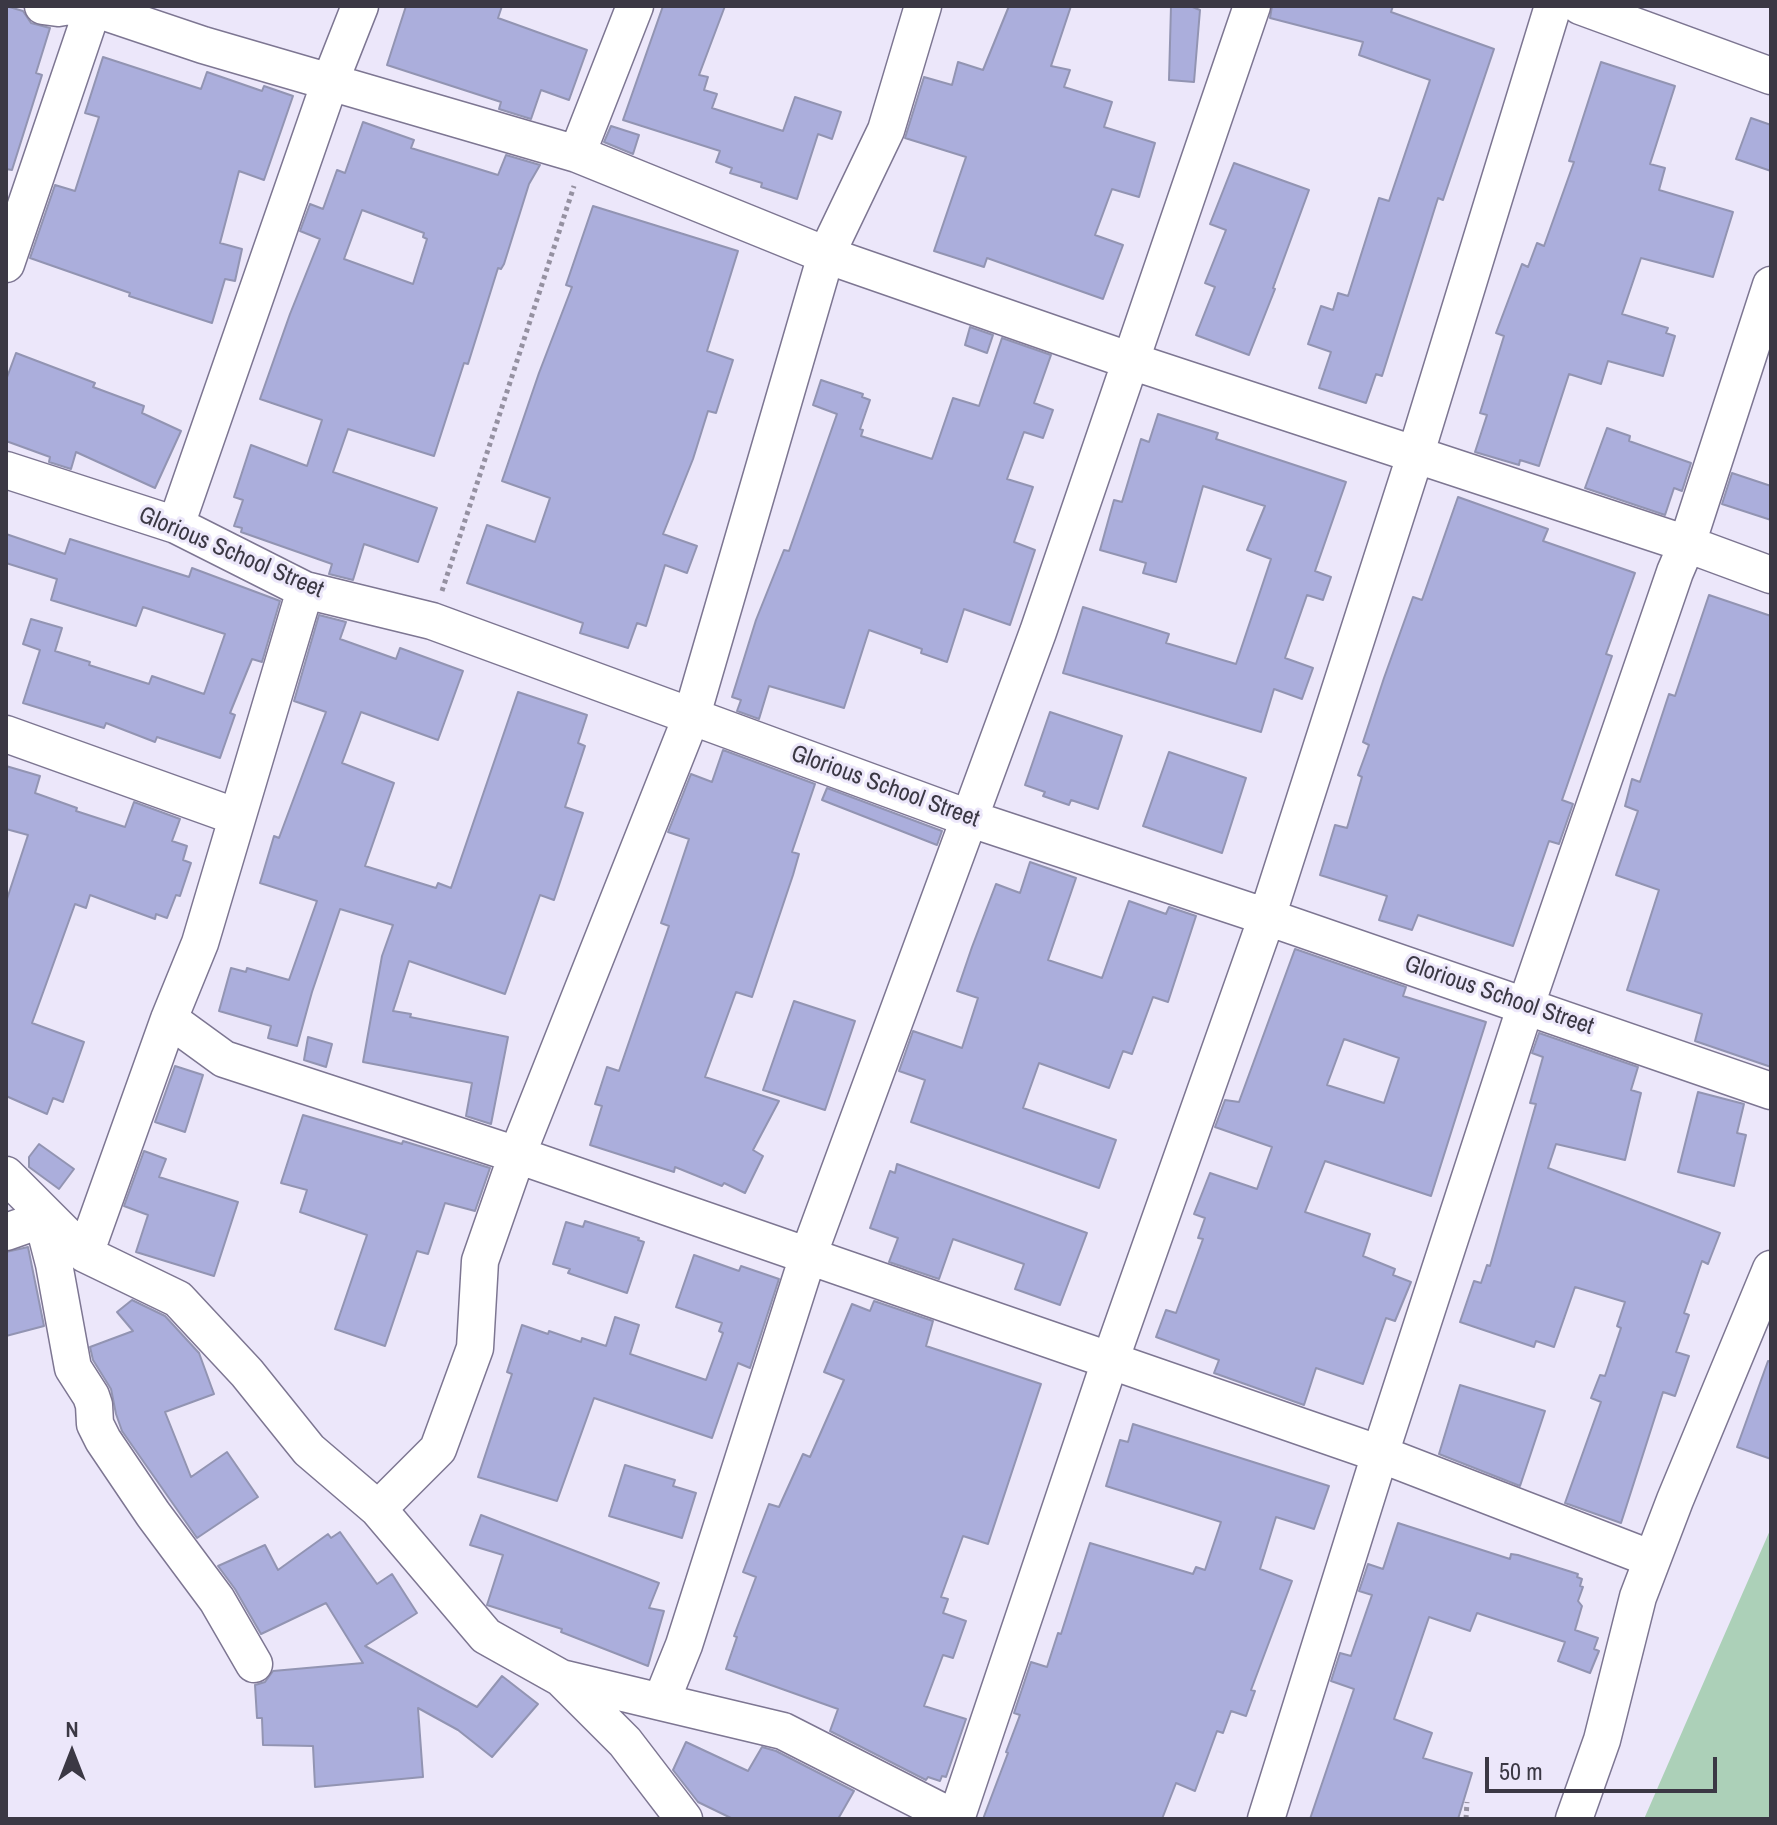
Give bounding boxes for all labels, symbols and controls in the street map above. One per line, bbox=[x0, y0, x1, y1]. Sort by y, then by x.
street label: Glorious School Street bbox=[134, 501, 328, 605]
street label: Glorious School Street bbox=[787, 740, 983, 834]
street label: Glorious School Street bbox=[1401, 950, 1597, 1042]
north arrow bbox=[32, 1713, 112, 1793]
text: N bbox=[65, 1714, 79, 1744]
scale bar bbox=[1489, 1741, 1721, 1791]
text: 50 m bbox=[1499, 1755, 1543, 1787]

